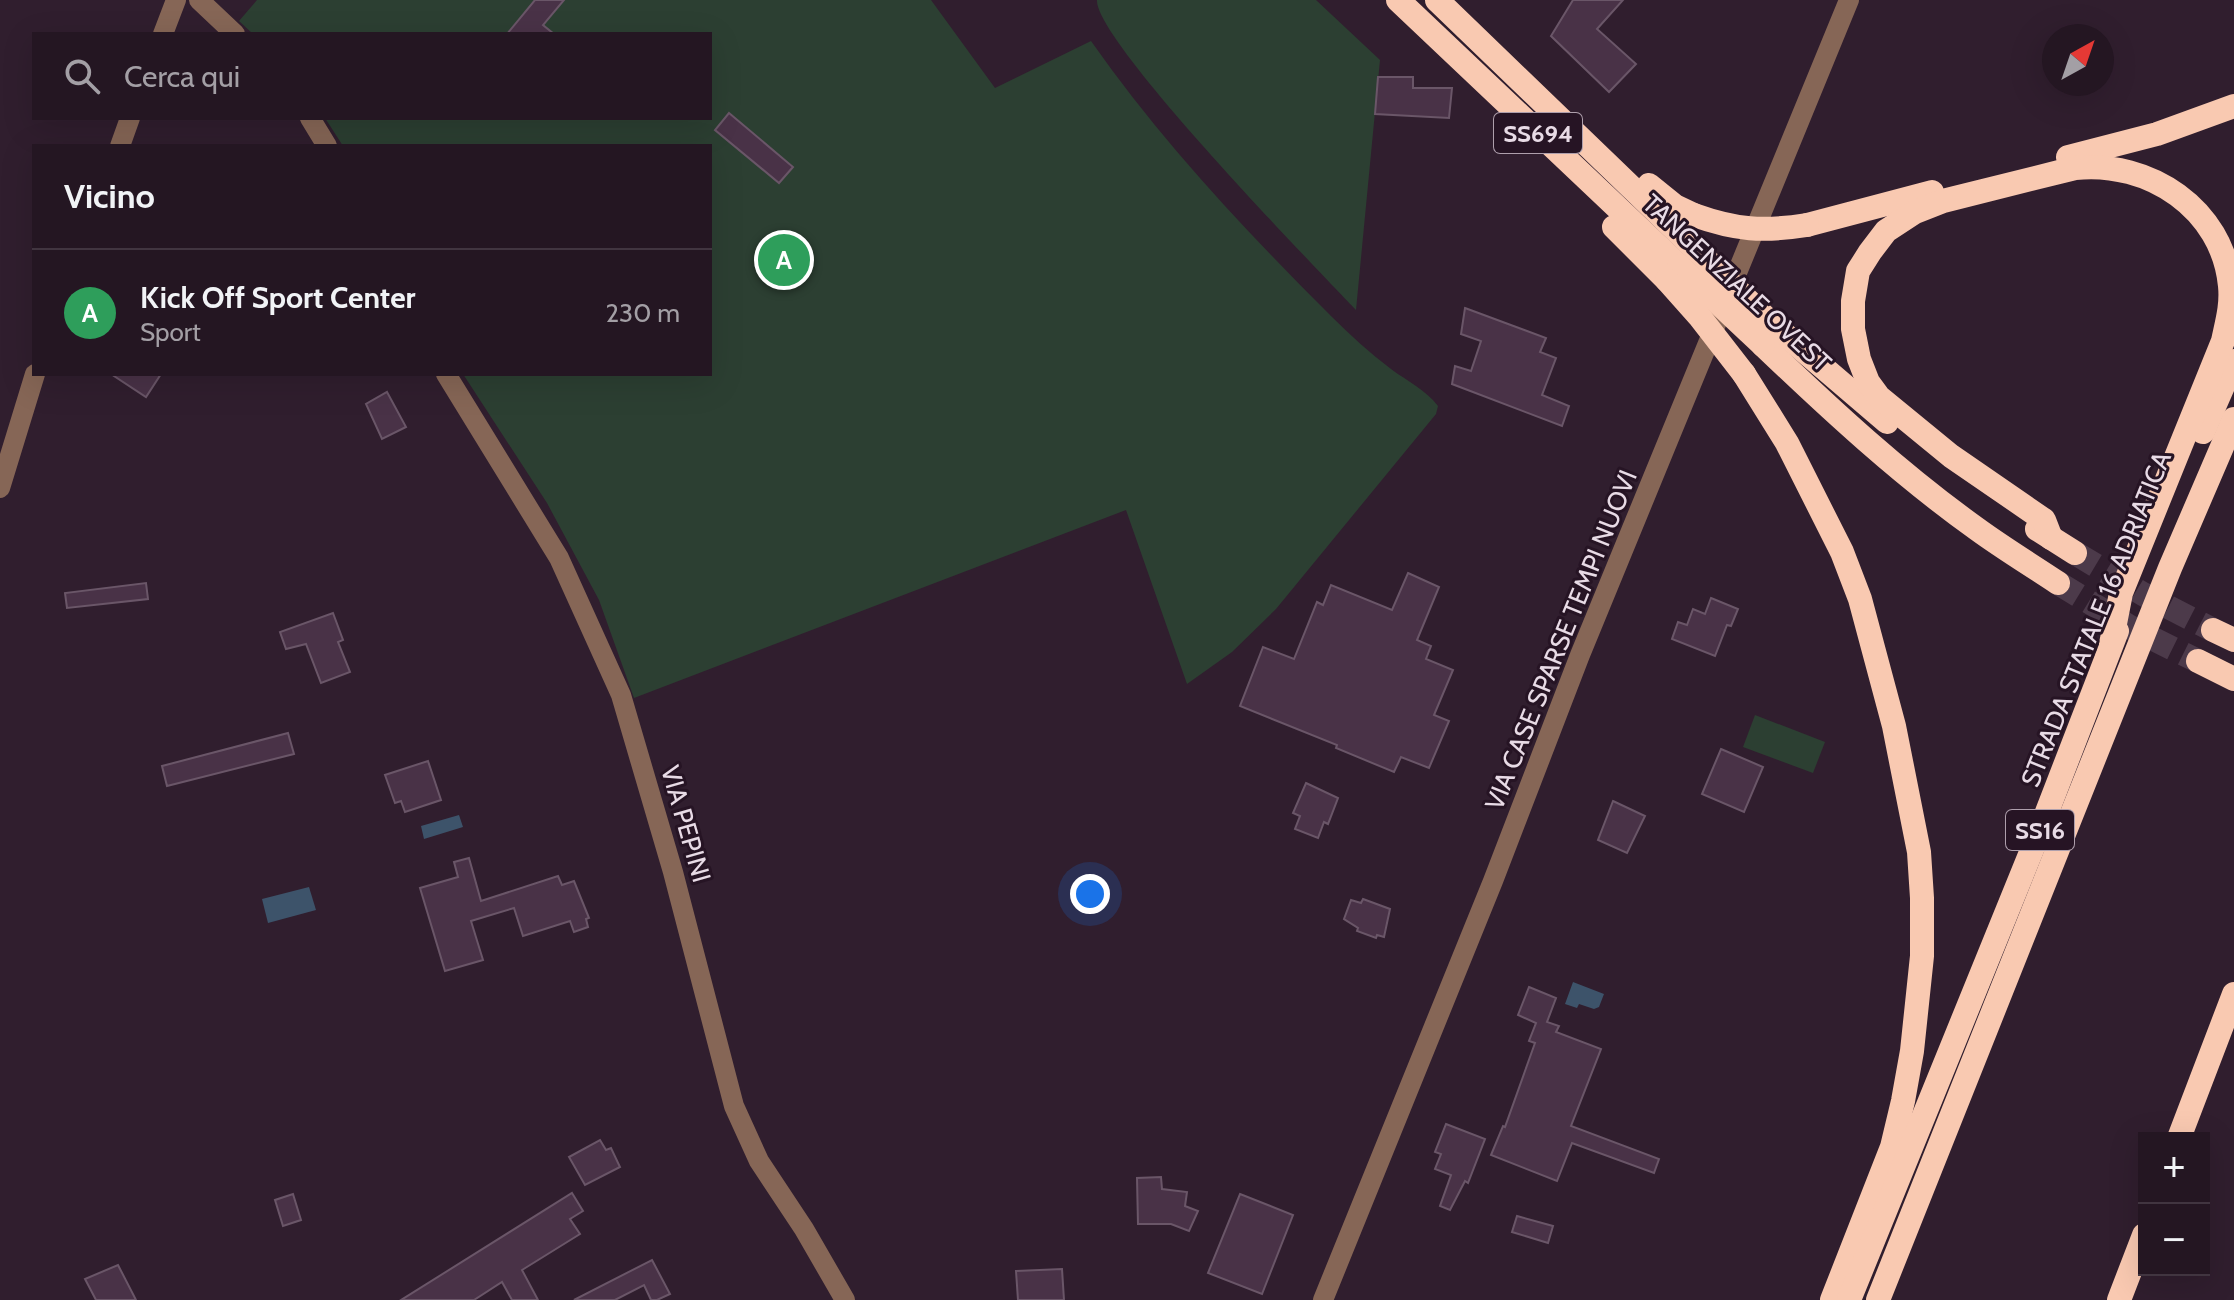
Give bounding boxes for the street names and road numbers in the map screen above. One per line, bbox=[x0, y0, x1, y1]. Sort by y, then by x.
road number: SS694 bbox=[1494, 113, 1582, 153]
street label: TANGENZIALE OVEST bbox=[1636, 187, 1838, 379]
street label: STRADA STATALE 16 ADRIATICA bbox=[2014, 447, 2178, 791]
street label: VIA CASE SPARSE TEMPI NUOVI bbox=[1478, 465, 1644, 815]
street label: VIA PEPINI bbox=[654, 762, 718, 886]
road number: SS16 bbox=[2006, 810, 2074, 850]

